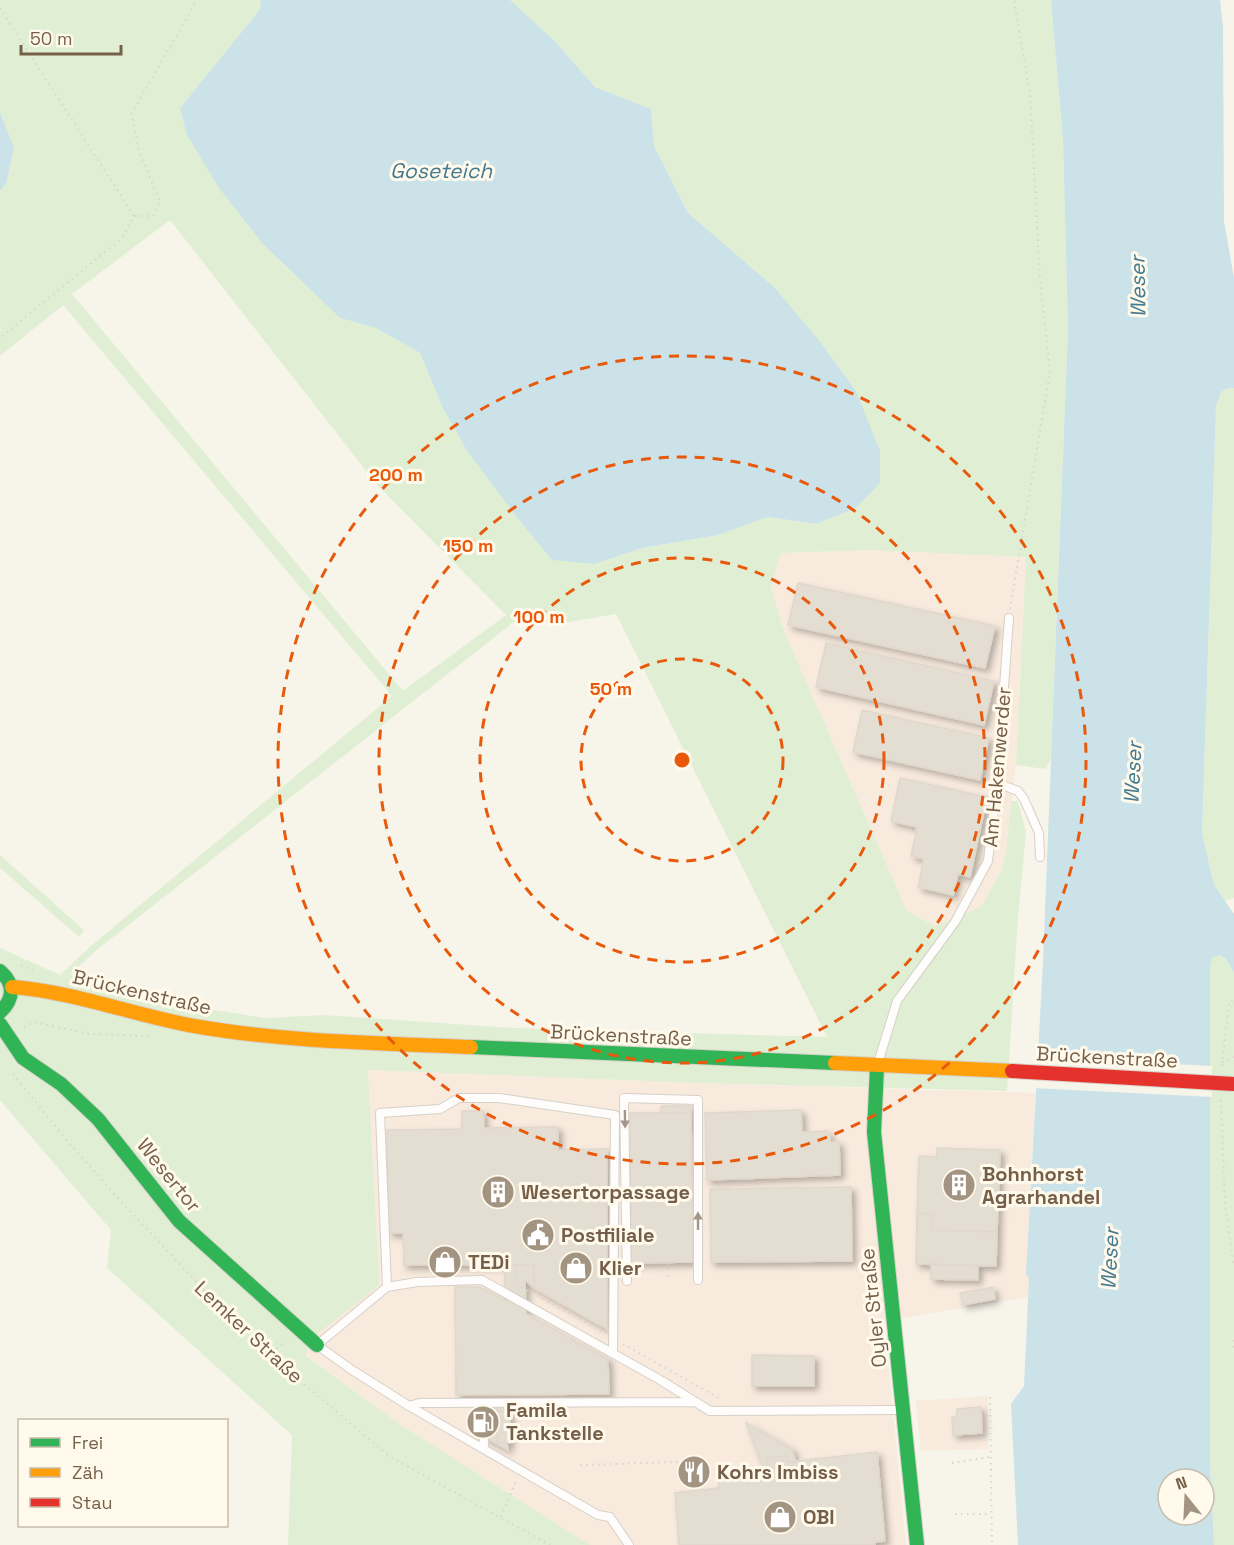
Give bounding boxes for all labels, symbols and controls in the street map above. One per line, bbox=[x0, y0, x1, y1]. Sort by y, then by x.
scale bar bbox=[21, 18, 122, 56]
text: 50 m bbox=[30, 27, 72, 50]
water label: Goseteich bbox=[390, 157, 493, 184]
water label: Weser bbox=[1123, 254, 1152, 318]
text: 200 m bbox=[369, 463, 423, 486]
text: 150 m bbox=[443, 534, 493, 557]
text: 100 m bbox=[513, 605, 565, 628]
text: 50 m bbox=[590, 677, 632, 700]
street label: Am Hakenwerder bbox=[977, 686, 1017, 848]
water label: Weser bbox=[1117, 739, 1148, 805]
centre of rings bbox=[672, 750, 692, 770]
street label: Brückenstraße bbox=[70, 963, 214, 1021]
street label: Brückenstraße bbox=[549, 1018, 693, 1052]
street label: Brückenstraße bbox=[1035, 1040, 1179, 1074]
one-way arrow bbox=[620, 1110, 630, 1129]
street label: Wesertor bbox=[131, 1133, 207, 1217]
place label: Bohnhorst Agrarhandel bbox=[982, 1161, 1100, 1210]
building icon: Bohnhorst Agrarhandel bbox=[941, 1167, 977, 1203]
building icon: Wesertorpassage bbox=[480, 1174, 516, 1210]
place label: Wesertorpassage bbox=[521, 1179, 690, 1205]
one-way arrow bbox=[693, 1212, 703, 1231]
public building icon: Postfiliale bbox=[520, 1217, 556, 1253]
place label: Postfiliale bbox=[561, 1222, 654, 1248]
water label: Weser bbox=[1094, 1225, 1125, 1291]
shop icon: TEDi bbox=[427, 1244, 463, 1280]
street label: Oyler Straße bbox=[854, 1247, 892, 1369]
place label: TEDi bbox=[468, 1249, 509, 1275]
shop icon: Klier bbox=[558, 1250, 594, 1286]
place label: Klier bbox=[599, 1255, 642, 1281]
street label: Lemker Straße bbox=[189, 1275, 309, 1389]
place label: Famila Tankstelle bbox=[506, 1397, 604, 1446]
fuel station icon: Famila Tankstelle bbox=[465, 1404, 501, 1440]
legend bbox=[18, 1419, 228, 1527]
text: Frei bbox=[72, 1431, 103, 1454]
restaurant icon: Kohrs Imbiss bbox=[676, 1454, 712, 1490]
place label: Kohrs Imbiss bbox=[717, 1459, 838, 1485]
text: Zäh bbox=[72, 1461, 104, 1484]
north arrow bbox=[1156, 1467, 1216, 1527]
text: N bbox=[1173, 1472, 1190, 1495]
text: Stau bbox=[72, 1491, 112, 1514]
shop icon: OBI bbox=[762, 1499, 798, 1535]
place label: OBI bbox=[803, 1504, 835, 1530]

